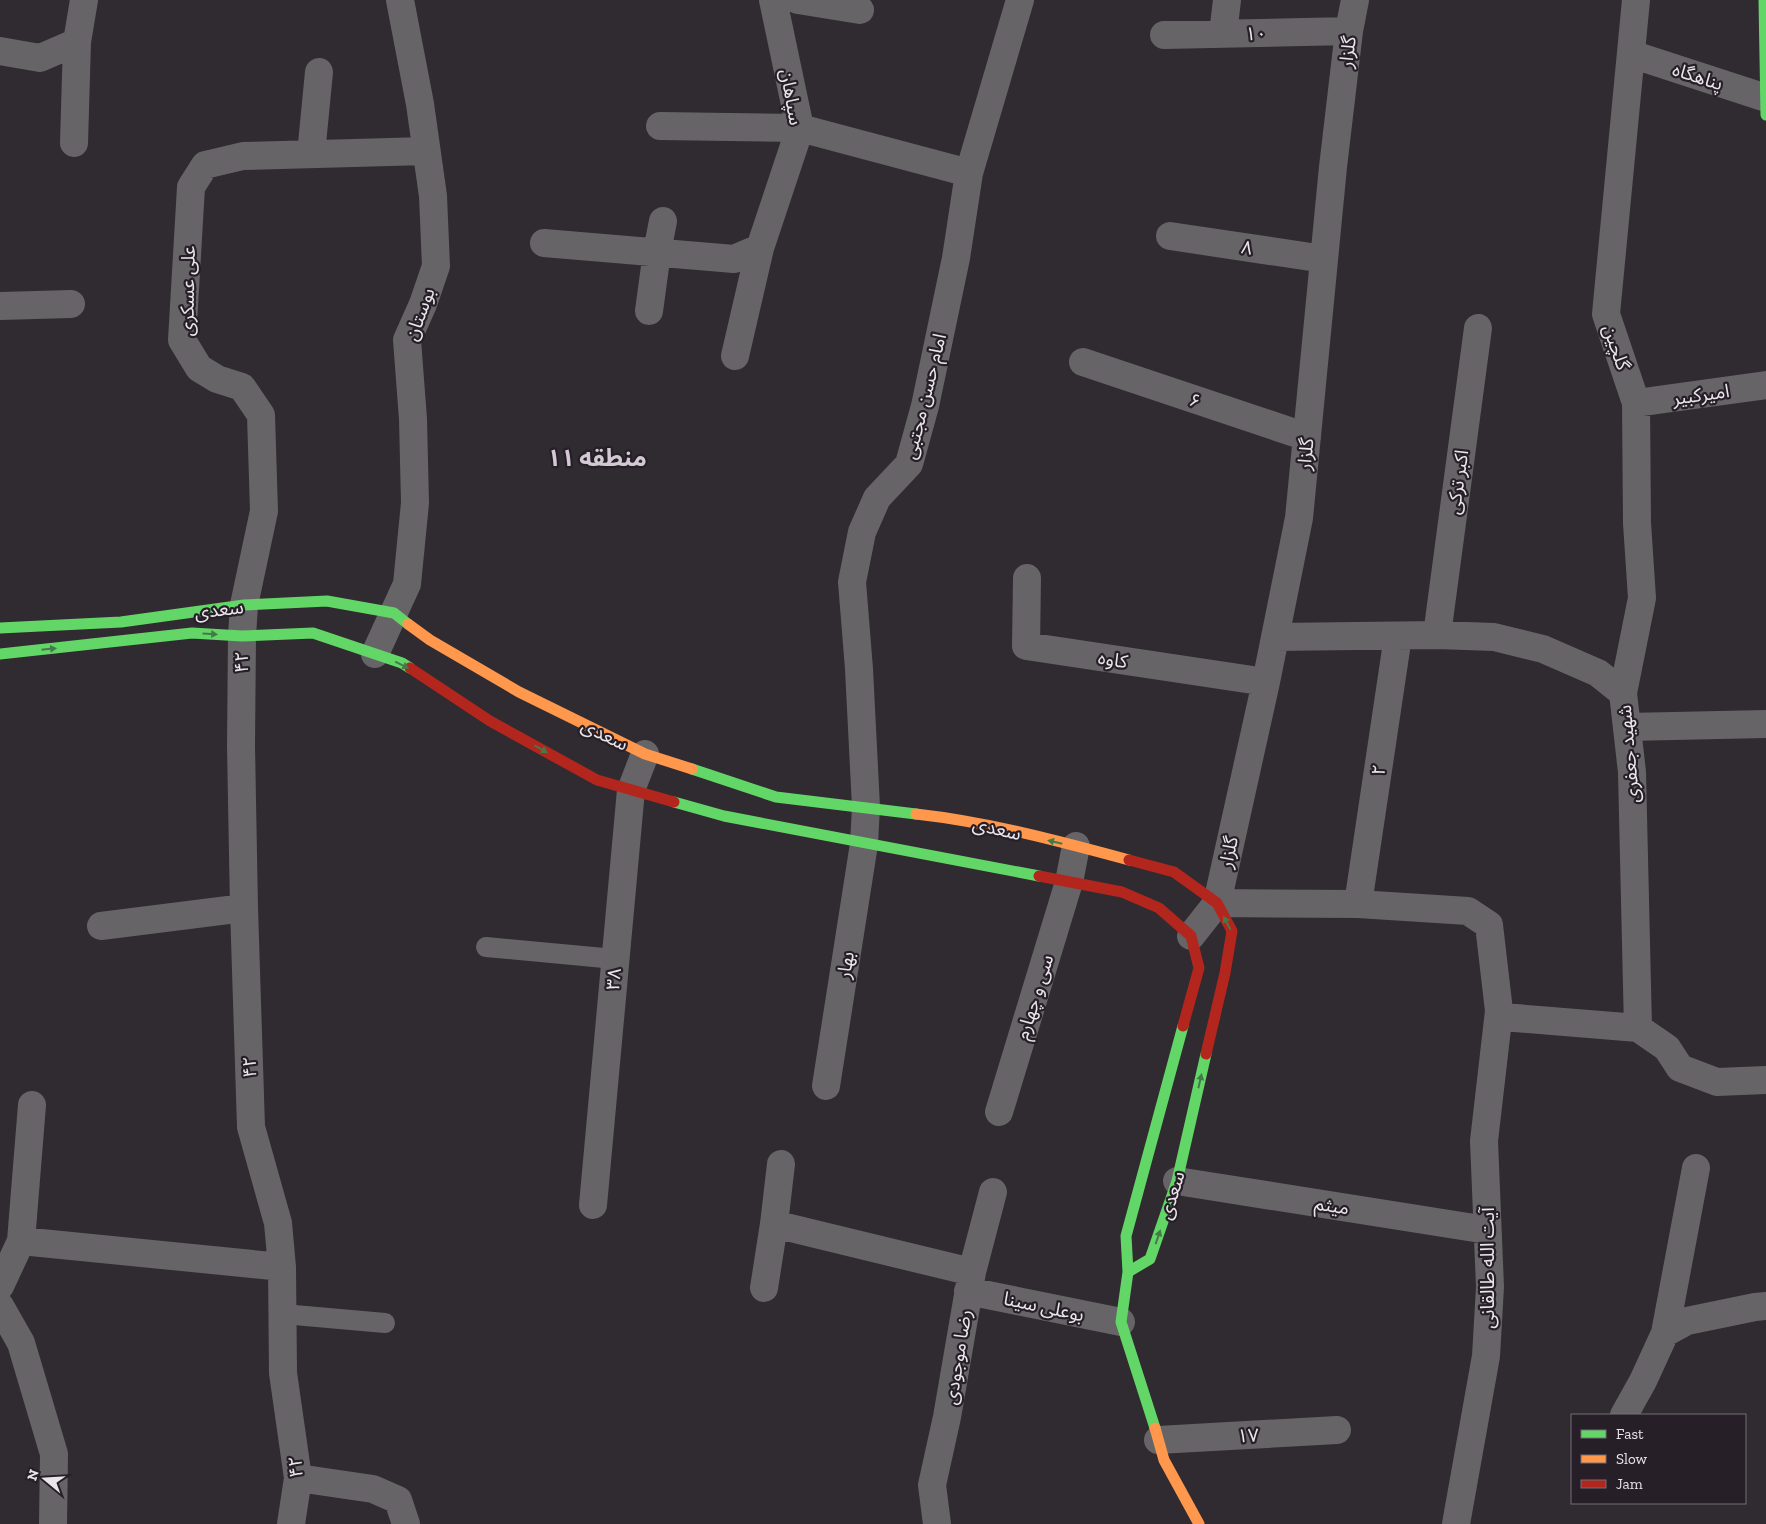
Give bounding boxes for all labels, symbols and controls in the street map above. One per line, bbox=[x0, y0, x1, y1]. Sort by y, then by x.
street label: ۱۰ bbox=[1245, 22, 1267, 45]
street label: گلزار bbox=[1334, 34, 1361, 70]
street label: پناهگاه bbox=[1669, 58, 1726, 96]
street label: سپاهان bbox=[774, 67, 808, 127]
street label: ۸ bbox=[1240, 235, 1254, 260]
street label: علی عسکری bbox=[175, 245, 200, 337]
street label: بوستان bbox=[399, 285, 440, 344]
street label: گلچین bbox=[1597, 321, 1635, 374]
street label: امام حسن مجتبی bbox=[898, 331, 954, 462]
street label: امیرکبیر bbox=[1670, 379, 1731, 410]
street label: ۶ bbox=[1186, 388, 1204, 413]
street label: گلزار bbox=[1292, 436, 1319, 472]
district label: منطقه ۱۱ bbox=[547, 443, 647, 472]
street label: اکبر ترکی bbox=[1442, 448, 1473, 516]
street label: سعدی bbox=[193, 595, 245, 624]
one-way arrow bbox=[202, 630, 218, 638]
one-way arrow bbox=[41, 645, 57, 653]
street label: کاوه bbox=[1097, 646, 1130, 673]
street label: ۴۲ bbox=[230, 651, 253, 673]
one-way arrow bbox=[395, 661, 409, 669]
street label: شهید جعفری bbox=[1613, 704, 1644, 804]
street label: سعدی bbox=[578, 713, 632, 756]
one-way arrow bbox=[533, 745, 548, 753]
street label: ۲ bbox=[1366, 763, 1391, 777]
street label: سعدی bbox=[970, 812, 1024, 845]
street label: گلزار bbox=[1214, 833, 1243, 871]
one-way arrow bbox=[1048, 838, 1063, 846]
one-way arrow bbox=[1223, 916, 1232, 929]
street label: بهار bbox=[832, 950, 859, 981]
street label: سی و چهارم bbox=[1011, 952, 1061, 1043]
street label: ۳۸ bbox=[601, 967, 626, 991]
street label: ۴۲ bbox=[238, 1056, 261, 1078]
one-way arrow bbox=[1196, 1073, 1204, 1088]
street label: سعدی bbox=[1153, 1168, 1190, 1222]
street label: میثم bbox=[1312, 1191, 1351, 1223]
street label: آیت الله طالقانی bbox=[1476, 1206, 1499, 1329]
one-way arrow bbox=[1155, 1230, 1162, 1245]
street label: بوعلی سینا bbox=[1002, 1287, 1086, 1326]
street label: رضا موجودی bbox=[939, 1308, 976, 1406]
legend bbox=[1571, 1414, 1746, 1504]
street label: ۱۷ bbox=[1237, 1423, 1260, 1448]
text: Fast bbox=[1616, 1425, 1644, 1443]
text: Slow bbox=[1616, 1450, 1648, 1468]
north arrow bbox=[20, 1454, 70, 1504]
street label: ۴۲ bbox=[283, 1455, 308, 1479]
text: N bbox=[23, 1467, 43, 1483]
text: Jam bbox=[1616, 1475, 1643, 1493]

